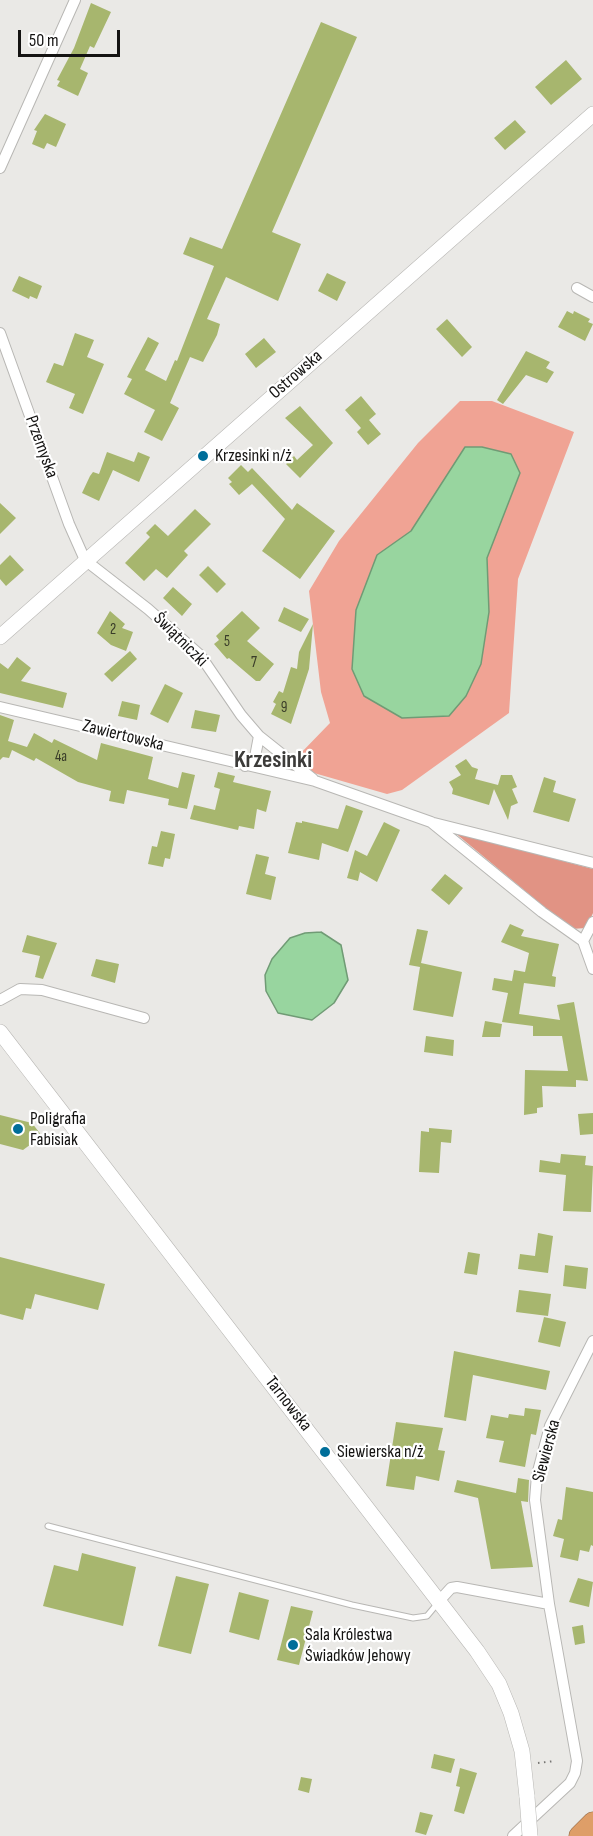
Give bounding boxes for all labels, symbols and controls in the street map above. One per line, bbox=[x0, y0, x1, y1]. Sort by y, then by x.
scale bar bbox=[21, 18, 123, 56]
text: 50 m bbox=[29, 30, 59, 51]
street label: Ostrowska bbox=[265, 346, 327, 404]
street label: Przemyska bbox=[20, 413, 62, 481]
place label: Krzesinki n/ż bbox=[215, 445, 292, 467]
marker: Krzesinki n/ż bbox=[196, 449, 210, 463]
street label: Świątniczki bbox=[148, 608, 212, 672]
house number: 2 bbox=[110, 621, 116, 639]
house number: 5 bbox=[224, 633, 230, 651]
house number: 7 bbox=[251, 654, 257, 672]
house number: 9 bbox=[281, 699, 287, 717]
street label: Zawiertowska bbox=[80, 715, 166, 757]
district label: Krzesinki bbox=[234, 747, 312, 775]
house number: 4a bbox=[55, 748, 67, 766]
place label: Poligrafia Fabisiak bbox=[30, 1108, 86, 1150]
marker: Poligrafia Fabisiak bbox=[11, 1122, 25, 1136]
street label: Tarnowska bbox=[260, 1372, 316, 1436]
street label: Siewierska bbox=[528, 1417, 566, 1485]
place label: Siewierska n/ż bbox=[337, 1441, 423, 1463]
marker: Siewierska n/ż bbox=[318, 1445, 332, 1459]
place label: Sala Królestwa Świadków Jehowy bbox=[305, 1624, 411, 1666]
marker: Sala Królestwa Świadków Jehowy bbox=[286, 1638, 300, 1652]

